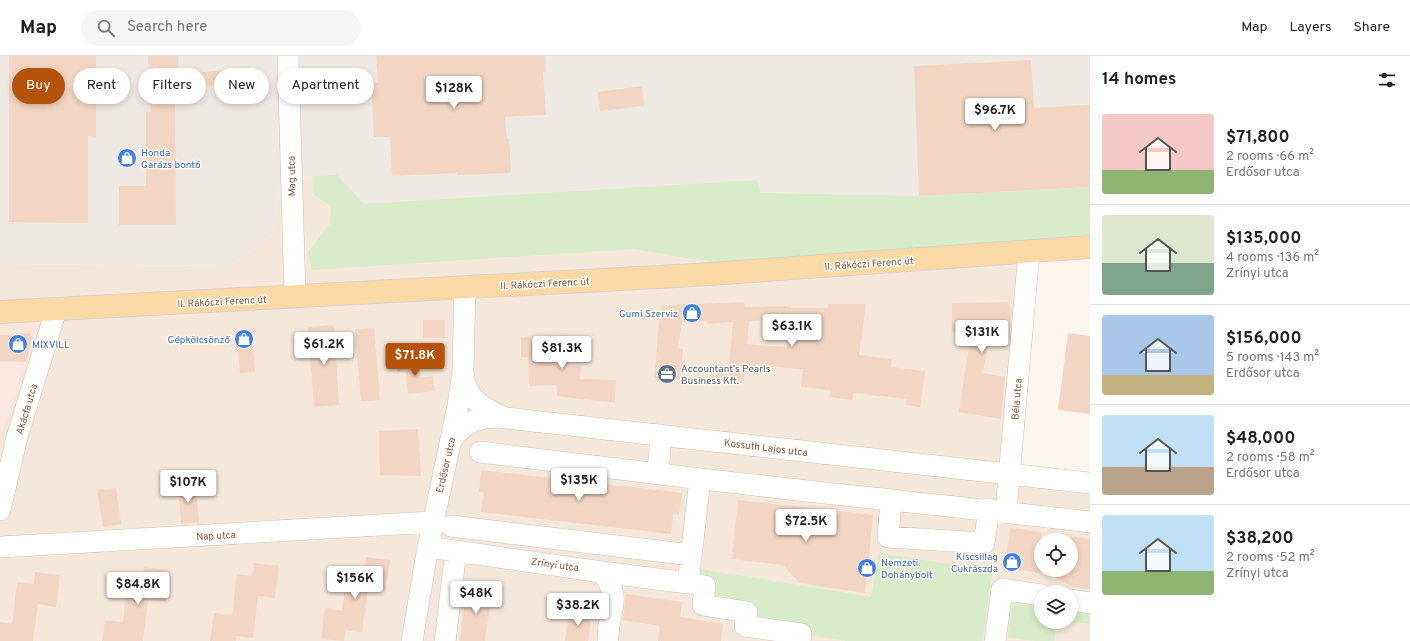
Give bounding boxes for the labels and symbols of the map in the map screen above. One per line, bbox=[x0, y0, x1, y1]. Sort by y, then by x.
pin: $128K bbox=[426, 76, 482, 110]
pin: $96.7K bbox=[962, 98, 1028, 132]
shop icon: Honda Garázs bontó bbox=[116, 147, 138, 169]
place label: Honda Garázs bontó bbox=[141, 147, 201, 172]
street label: Mag utca bbox=[286, 156, 299, 196]
street label: II. Rákóczi Ferenc út bbox=[824, 255, 914, 274]
street label: II. Rákóczi Ferenc út bbox=[500, 276, 590, 293]
street label: II. Rákóczi Ferenc út bbox=[177, 294, 267, 311]
shop icon: Gumi Szerviz bbox=[681, 302, 703, 324]
place label: Gumi Szerviz bbox=[619, 308, 678, 321]
pin: $63.1K bbox=[759, 314, 825, 348]
pin: $131K bbox=[954, 320, 1010, 354]
shop icon: Gépkölcsönző bbox=[233, 328, 255, 350]
pin: $61.2K bbox=[291, 332, 357, 366]
shop icon: MIXVILL bbox=[7, 333, 29, 355]
place label: Gépkölcsönző bbox=[168, 334, 230, 347]
pin: $81.3K bbox=[529, 336, 595, 370]
place label: MIXVILL bbox=[32, 339, 70, 352]
pin: $71.8K bbox=[382, 343, 448, 377]
office icon: Accountant's Pearls Business Kft. bbox=[656, 363, 678, 385]
place label: Accountant's Pearls Business Kft. bbox=[681, 363, 771, 388]
street label: Béla utca bbox=[1009, 378, 1026, 420]
street label: Akácfa utca bbox=[14, 382, 41, 436]
street label: Erdősor utca bbox=[434, 436, 459, 494]
street label: Kossuth Lajos utca bbox=[723, 437, 808, 460]
pin: $135K bbox=[551, 468, 607, 502]
pin: $107K bbox=[160, 470, 216, 504]
pin: $72.5K bbox=[773, 509, 839, 543]
street label: Nap utca bbox=[196, 529, 236, 544]
place label: Kiscsillag Cukrászda bbox=[951, 551, 998, 576]
shop icon: Kiscsillag Cukrászda bbox=[1001, 551, 1023, 573]
street label: Zrínyi utca bbox=[530, 556, 580, 575]
shop icon: Nemzeti Dohánybolt bbox=[856, 557, 878, 579]
place label: Nemzeti Dohánybolt bbox=[881, 557, 933, 582]
pin: $156K bbox=[327, 566, 383, 600]
pin: $84.8K bbox=[105, 572, 171, 606]
pin: $48K bbox=[452, 581, 500, 615]
pin: $38.2K bbox=[545, 593, 611, 627]

